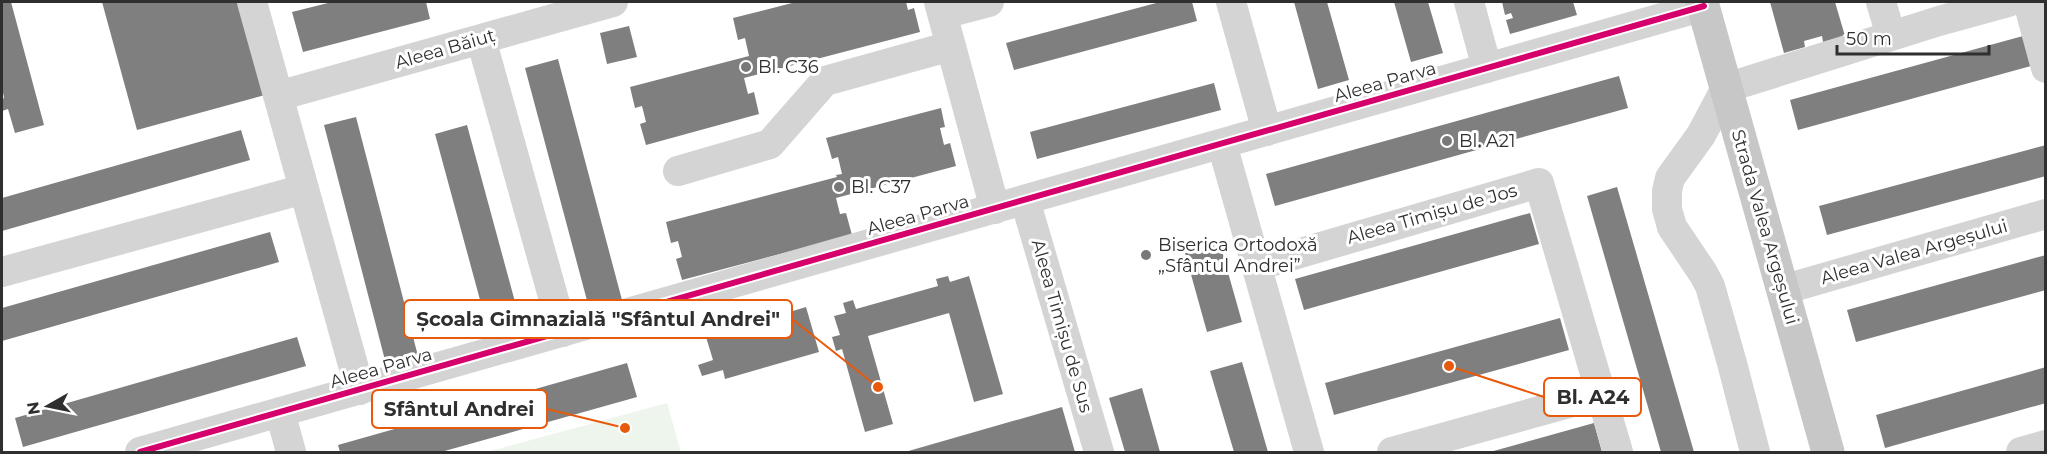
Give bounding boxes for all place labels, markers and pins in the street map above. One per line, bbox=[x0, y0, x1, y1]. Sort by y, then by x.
place label: Bl. C36 bbox=[758, 56, 819, 78]
marker: Bl. C36 bbox=[739, 60, 753, 74]
place label: Bl. A21 bbox=[1459, 130, 1516, 152]
marker: Bl. A21 bbox=[1440, 134, 1454, 148]
place label: Bl. C37 bbox=[851, 176, 911, 198]
marker: Bl. C37 bbox=[832, 180, 846, 194]
place label: Biserica Ortodoxă „Sfântul Andrei” bbox=[1158, 234, 1318, 277]
marker: Biserica Ortodoxă „Sfântul Andrei” bbox=[1139, 248, 1153, 262]
callout: Școala Gimnazială "Sfântul Andrei" bbox=[404, 300, 792, 338]
callout: Bl. A24 bbox=[1544, 378, 1641, 416]
callout: Sfântul Andrei bbox=[372, 390, 547, 428]

